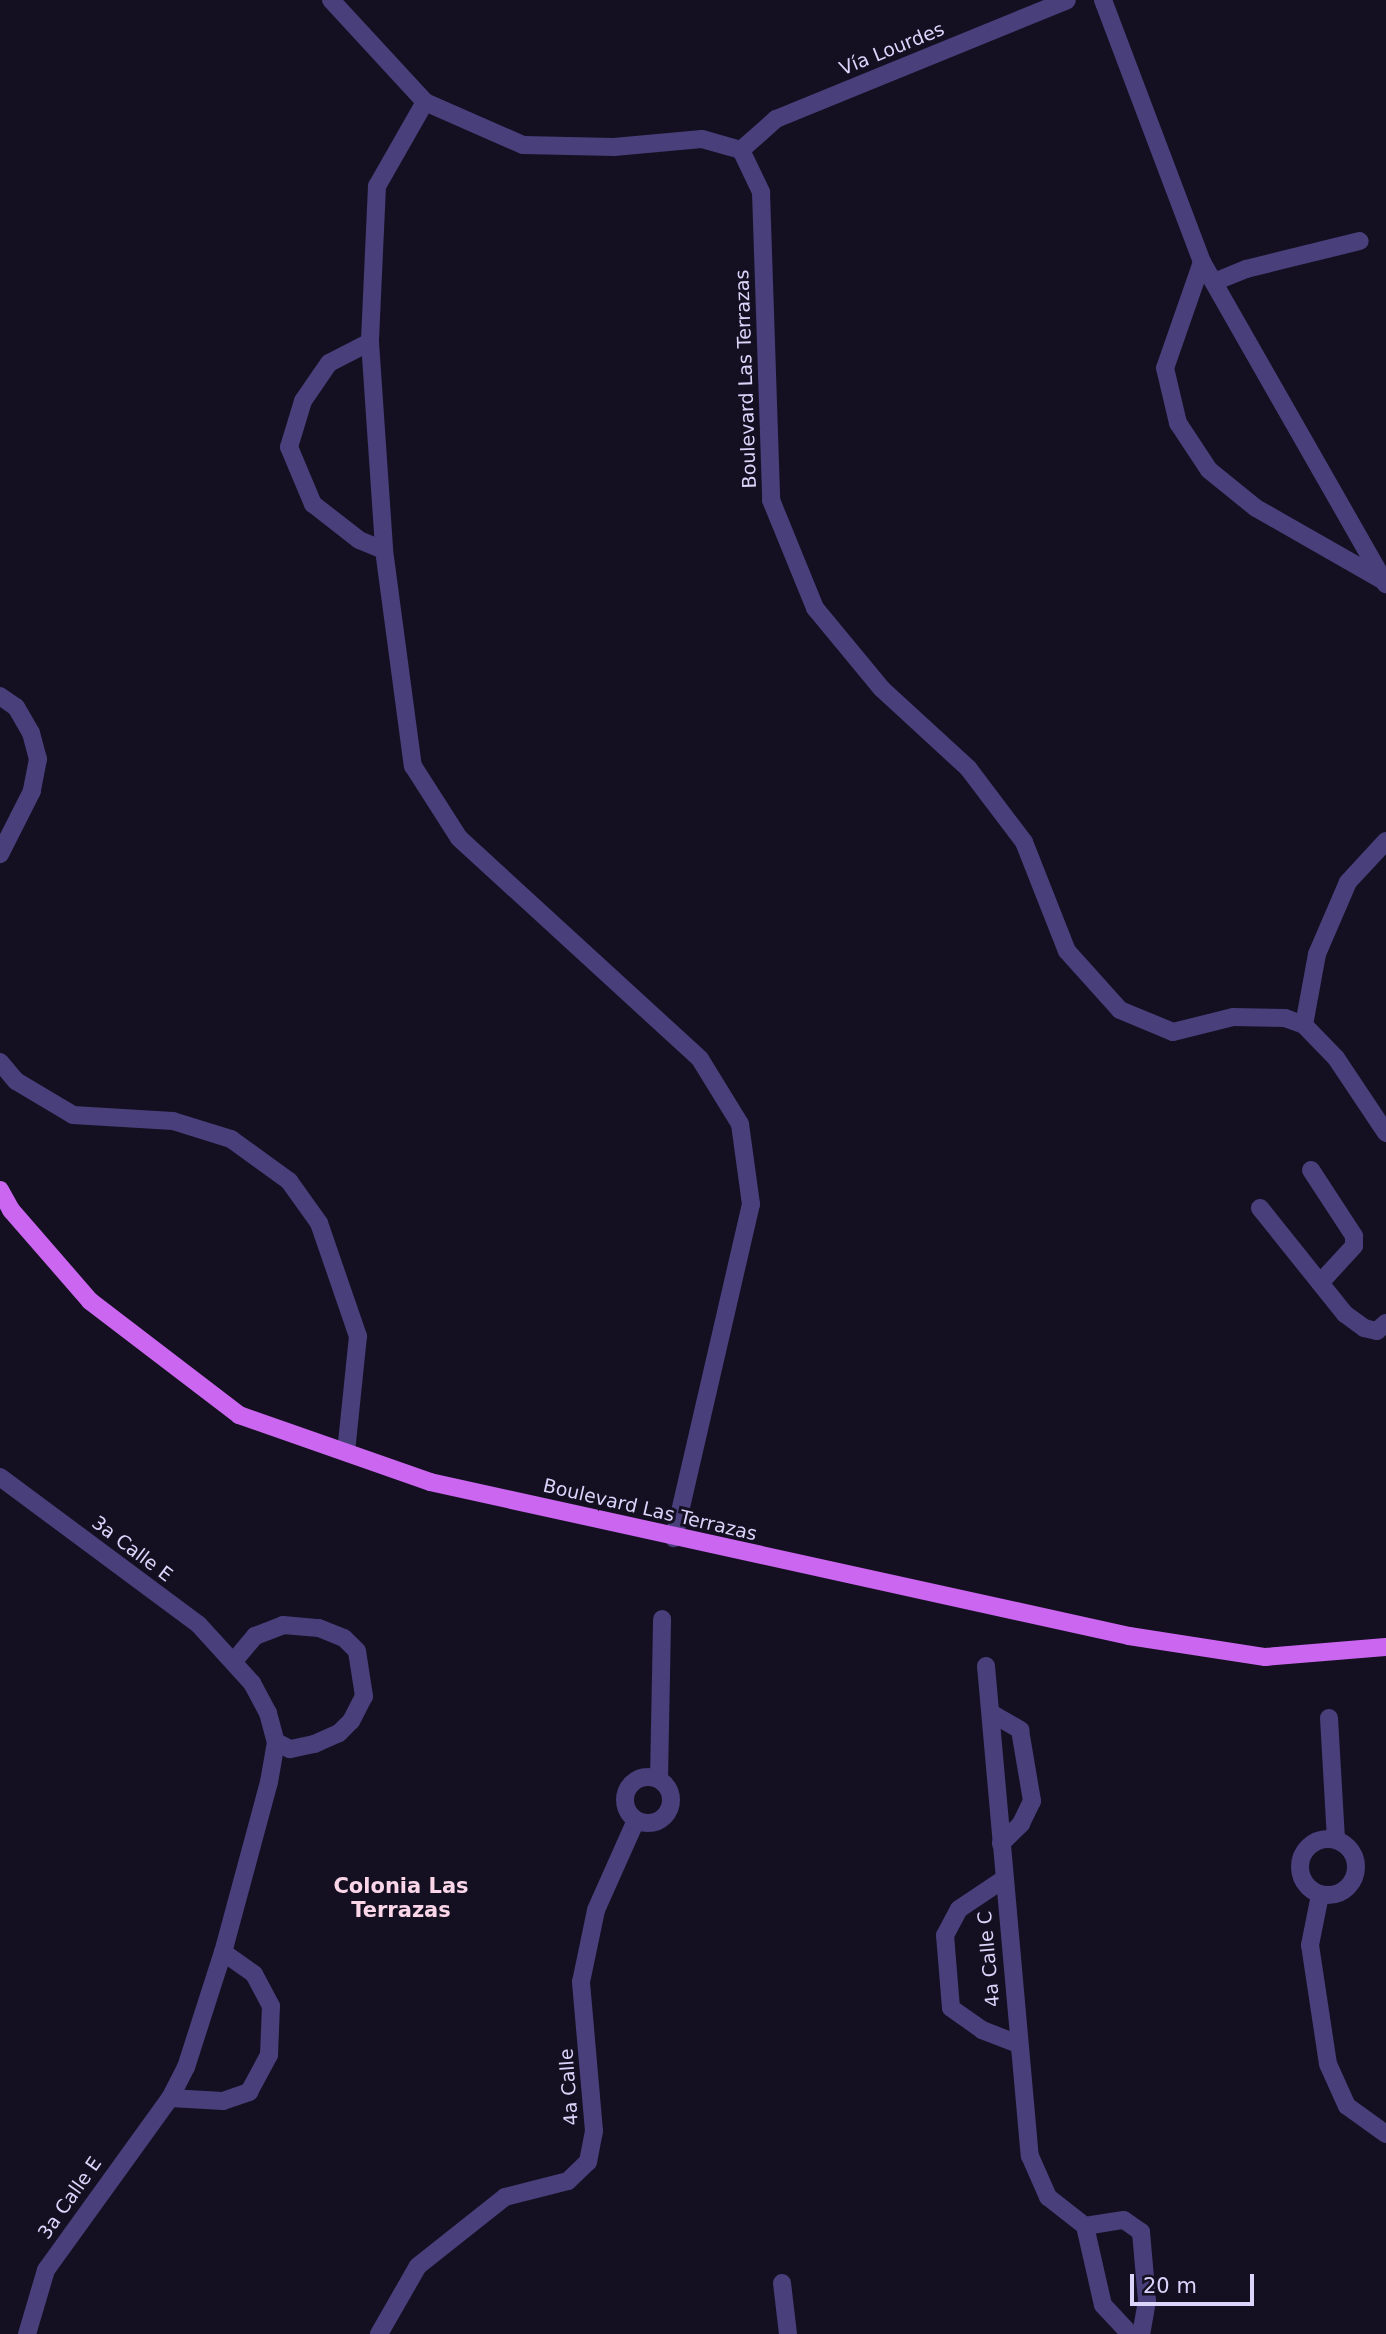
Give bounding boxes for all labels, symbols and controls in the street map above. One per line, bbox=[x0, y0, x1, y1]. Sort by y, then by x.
street label: Vía Lourdes bbox=[836, 18, 948, 80]
street label: Boulevard Las Terrazas bbox=[731, 269, 761, 489]
street label: Boulevard Las Terrazas bbox=[541, 1474, 759, 1546]
street label: 3a Calle E bbox=[87, 1511, 177, 1587]
district label: Colonia Las Terrazas bbox=[333, 1873, 469, 1923]
street label: 4a Calle C bbox=[973, 1910, 1005, 2008]
street label: 4a Calle bbox=[555, 2048, 583, 2126]
street label: 3a Calle E bbox=[33, 2153, 107, 2243]
scale bar bbox=[1134, 2260, 1258, 2304]
text: 20 m bbox=[1143, 2274, 1197, 2298]

